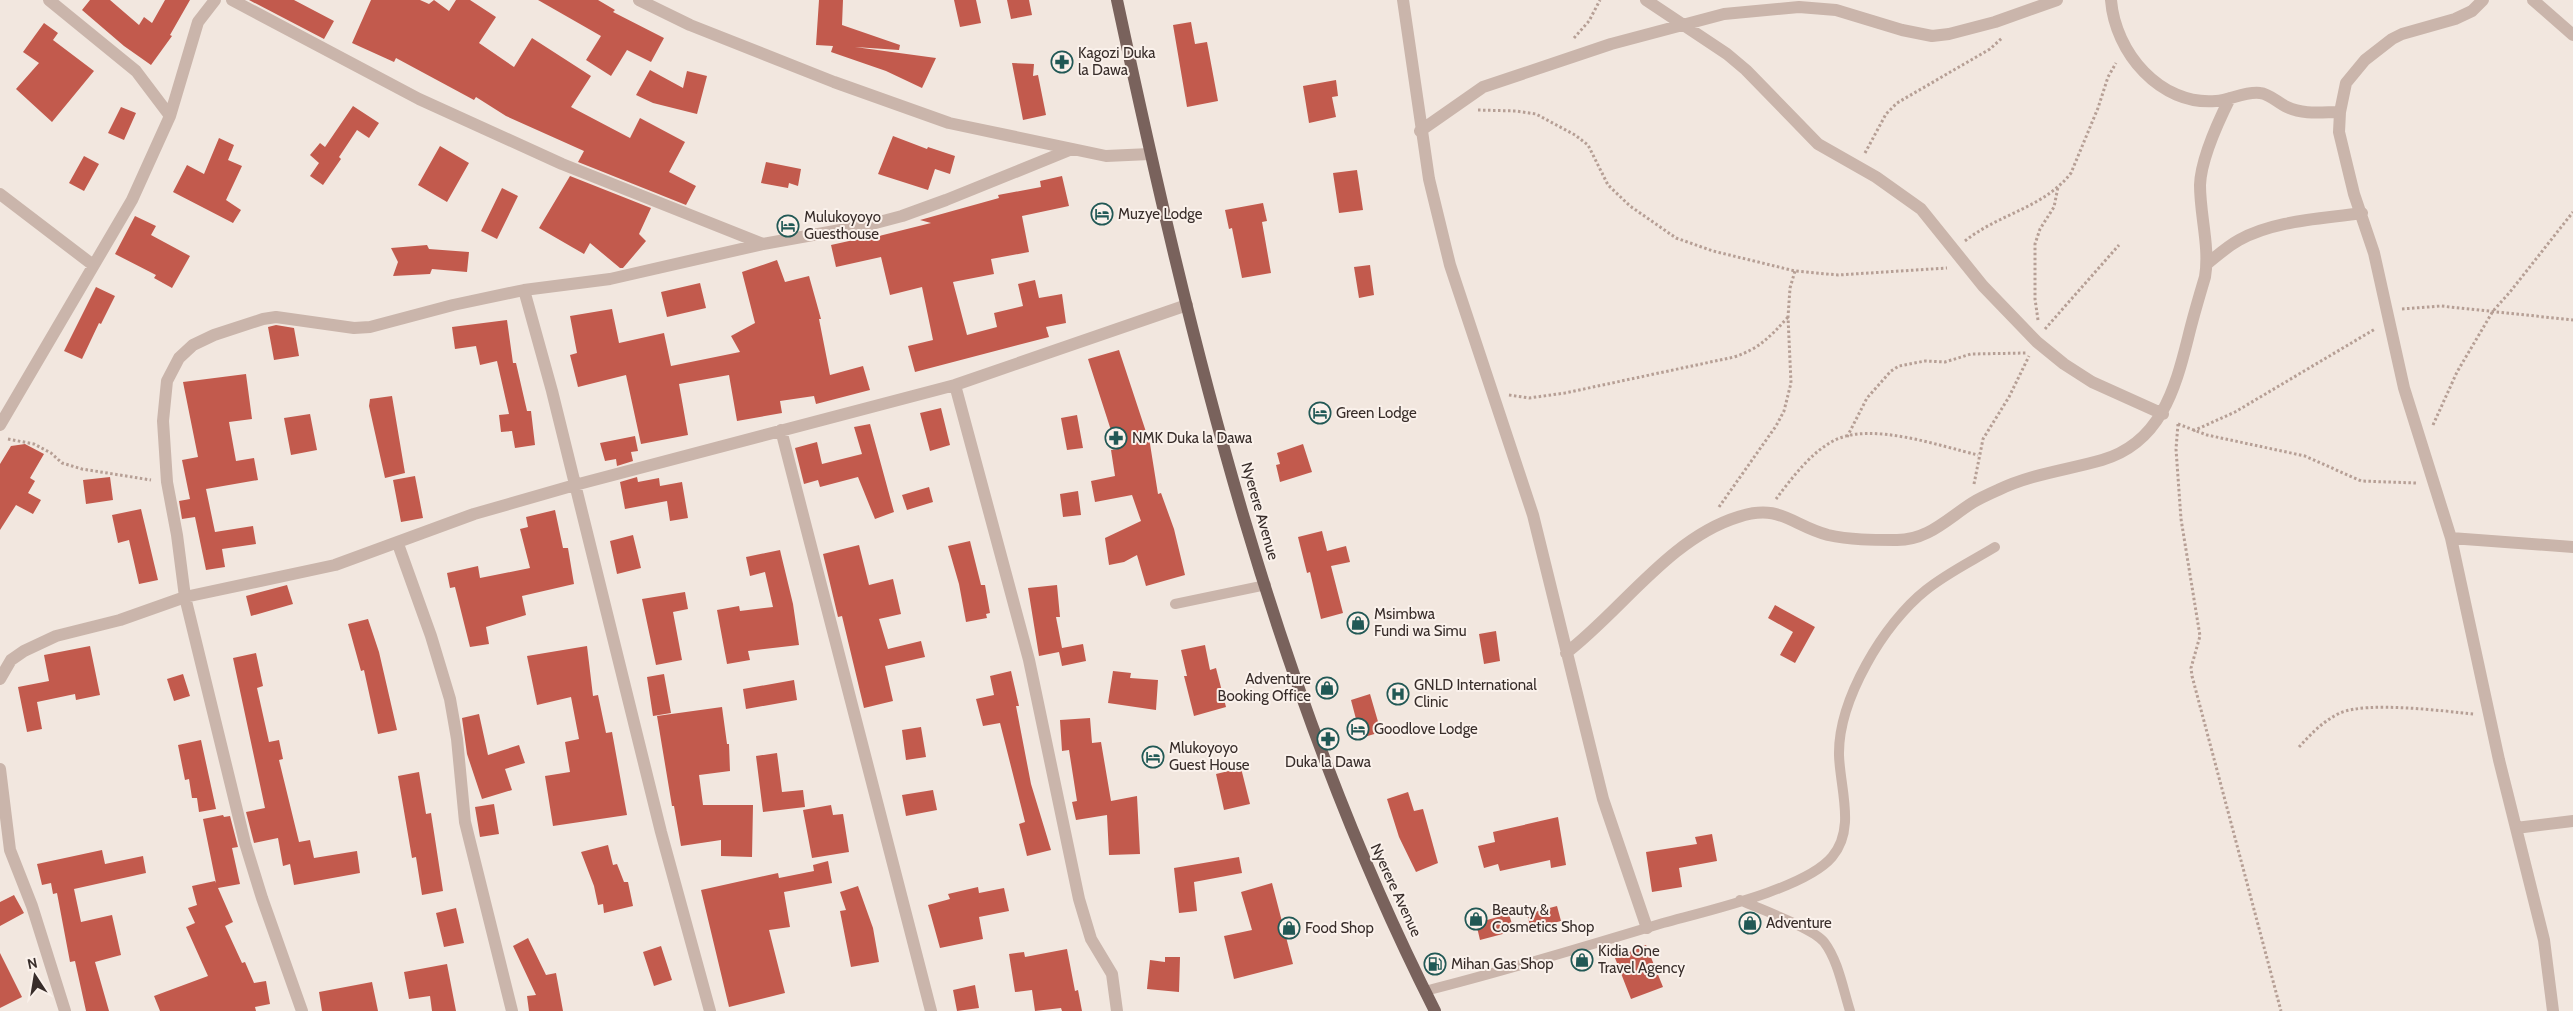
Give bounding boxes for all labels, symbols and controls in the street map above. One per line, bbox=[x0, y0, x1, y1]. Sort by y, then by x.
place label: Kagozi Duka la Dawa bbox=[1078, 44, 1156, 79]
pharmacy icon: Kagozi Duka la Dawa bbox=[1050, 50, 1074, 74]
hotel icon: Muzye Lodge bbox=[1090, 202, 1114, 226]
place label: Muzye Lodge bbox=[1118, 205, 1203, 223]
place label: Mulukoyoyo Guesthouse bbox=[804, 208, 881, 243]
hotel icon: Mulukoyoyo Guesthouse bbox=[776, 214, 800, 238]
hotel icon: Green Lodge bbox=[1308, 401, 1332, 425]
place label: Green Lodge bbox=[1336, 404, 1417, 422]
pharmacy icon: NMK Duka la Dawa bbox=[1104, 426, 1128, 450]
place label: NMK Duka la Dawa bbox=[1132, 429, 1253, 447]
street label: Nyerere Avenue bbox=[1237, 460, 1283, 562]
place label: Msimbwa Fundi wa Simu bbox=[1374, 605, 1467, 640]
shop icon: Msimbwa Fundi wa Simu bbox=[1346, 611, 1370, 635]
place label: Adventure Booking Office bbox=[1217, 670, 1311, 705]
shop icon: Adventure Booking Office bbox=[1315, 676, 1339, 700]
place label: GNLD International Clinic bbox=[1414, 676, 1537, 711]
hospital icon: GNLD International Clinic bbox=[1386, 682, 1410, 706]
hotel icon: Goodlove Lodge bbox=[1346, 717, 1370, 741]
place label: Goodlove Lodge bbox=[1374, 720, 1478, 738]
pharmacy icon: Duka la Dawa bbox=[1316, 727, 1340, 751]
place label: Mlukoyoyo Guest House bbox=[1169, 739, 1250, 774]
hotel icon: Mlukoyoyo Guest House bbox=[1141, 745, 1165, 769]
place label: Duka la Dawa bbox=[1285, 753, 1372, 771]
street label: Nyerere Avenue bbox=[1367, 840, 1426, 940]
place label: Beauty & Cosmetics Shop bbox=[1492, 901, 1594, 936]
shop icon: Beauty & Cosmetics Shop bbox=[1464, 907, 1488, 931]
shop icon: Adventure bbox=[1738, 911, 1762, 935]
place label: Adventure bbox=[1766, 914, 1832, 932]
shop icon: Food Shop bbox=[1277, 916, 1301, 940]
place label: Food Shop bbox=[1305, 919, 1374, 937]
place label: Kidia One Travel Agency bbox=[1598, 942, 1686, 977]
shop icon: Kidia One Travel Agency bbox=[1570, 948, 1594, 972]
north arrow bbox=[10, 951, 60, 1001]
fuel station icon: Mihan Gas Shop bbox=[1423, 952, 1447, 976]
text: N bbox=[26, 953, 39, 973]
place label: Mihan Gas Shop bbox=[1451, 955, 1554, 973]

